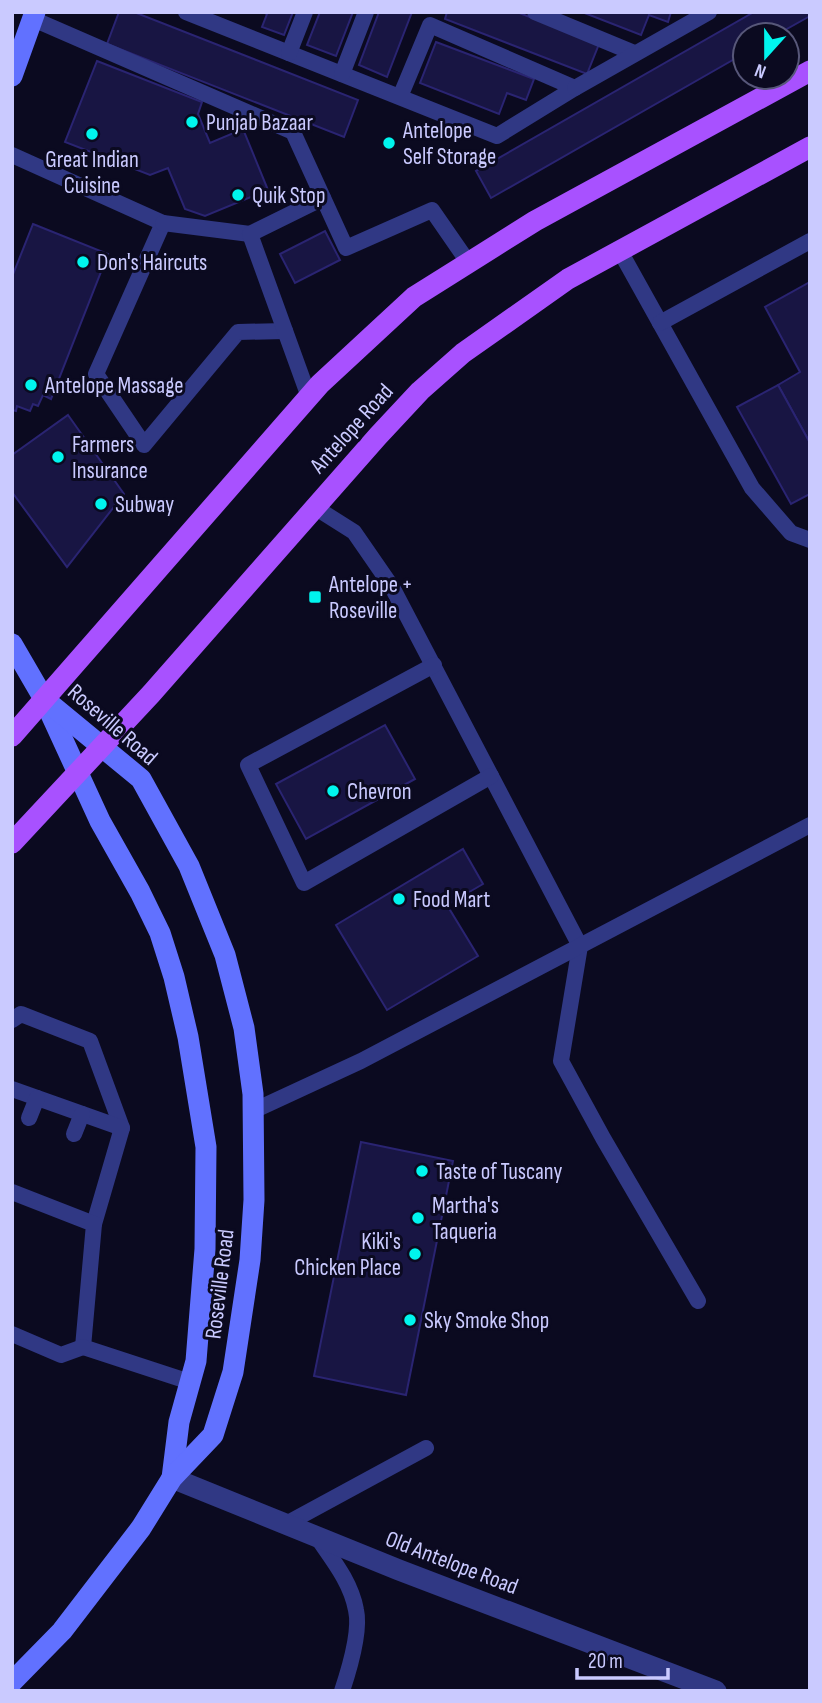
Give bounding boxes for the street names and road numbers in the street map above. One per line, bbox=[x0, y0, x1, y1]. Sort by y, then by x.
street label: Antelope Road bbox=[304, 378, 399, 480]
street label: Roseville Road bbox=[62, 678, 163, 771]
street label: Roseville Road bbox=[199, 1228, 241, 1341]
street label: Old Antelope Road bbox=[381, 1525, 522, 1601]

